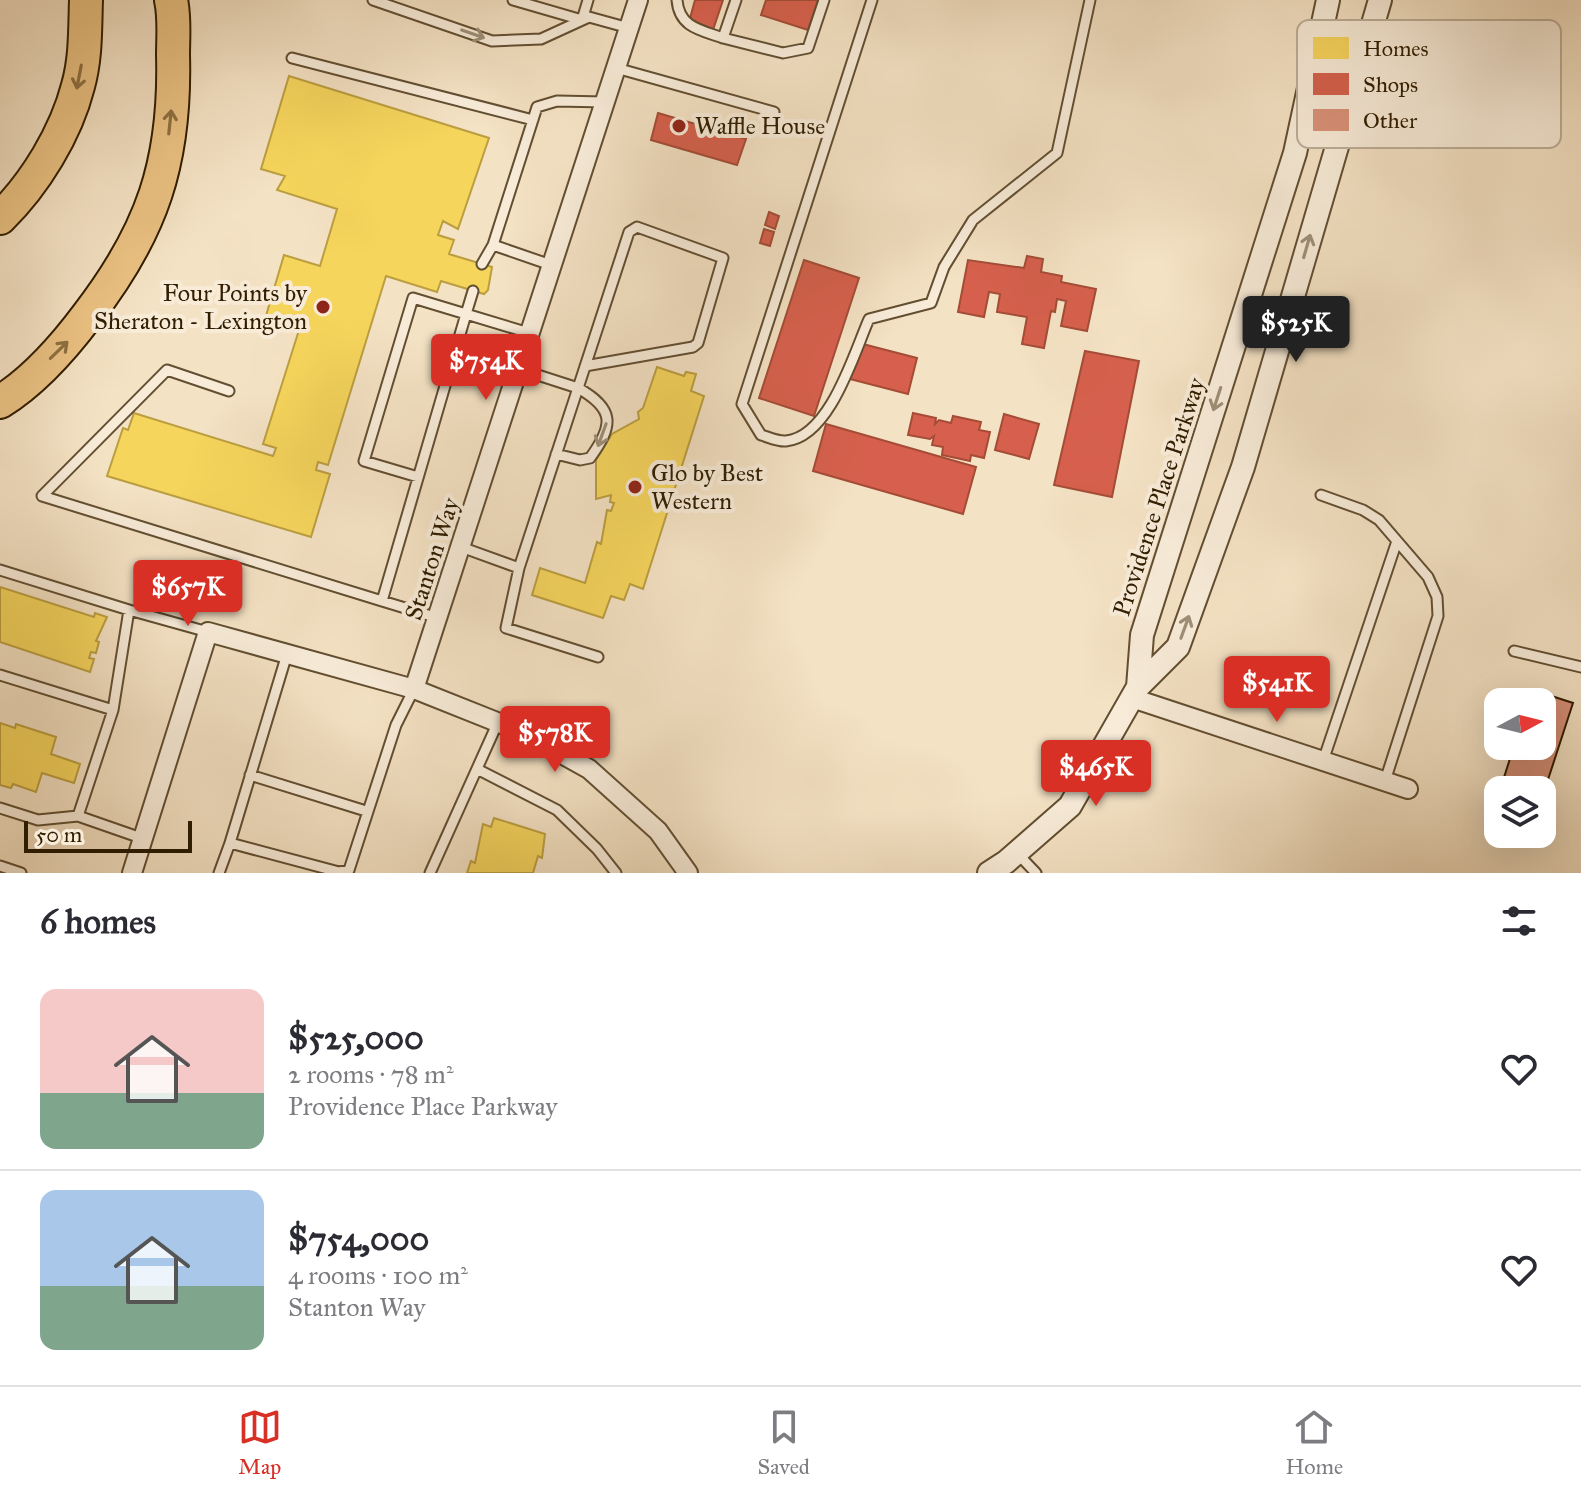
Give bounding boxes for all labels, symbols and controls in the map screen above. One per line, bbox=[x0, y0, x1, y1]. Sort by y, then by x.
legend bbox=[1297, 20, 1561, 148]
one-way arrow bbox=[460, 28, 485, 43]
text: Homes bbox=[1363, 35, 1429, 62]
one-way arrow bbox=[70, 64, 85, 90]
text: Shops bbox=[1363, 71, 1418, 98]
text: Other bbox=[1363, 107, 1418, 134]
one-way arrow bbox=[162, 109, 177, 136]
place label: Waffle House bbox=[695, 111, 825, 141]
marker: Waffle House bbox=[670, 117, 688, 135]
one-way arrow bbox=[1300, 234, 1315, 260]
place label: Four Points by Sheraton - Lexington bbox=[94, 278, 308, 336]
pin: $525K bbox=[1240, 296, 1352, 364]
marker: Four Points by Sheraton - Lexington bbox=[314, 298, 332, 316]
text: $525K bbox=[1261, 306, 1331, 338]
pin: $754K bbox=[430, 334, 542, 402]
one-way arrow bbox=[48, 342, 68, 360]
text: $754K bbox=[449, 344, 523, 376]
street label: Providence Place Parkway bbox=[1106, 373, 1212, 620]
one-way arrow bbox=[1209, 386, 1224, 411]
one-way arrow bbox=[594, 422, 609, 446]
place label: Glo by Best Western bbox=[651, 458, 764, 516]
marker: Glo by Best Western bbox=[626, 478, 644, 496]
street label: Stanton Way bbox=[398, 493, 466, 624]
pin: $657K bbox=[132, 560, 244, 628]
text: $657K bbox=[151, 570, 225, 602]
one-way arrow bbox=[1179, 615, 1193, 640]
pin: $541K bbox=[1221, 656, 1333, 724]
text: $541K bbox=[1242, 666, 1312, 698]
north arrow bbox=[1484, 688, 1556, 760]
map controls bbox=[1484, 688, 1556, 848]
pin: $578K bbox=[499, 706, 611, 774]
text: $578K bbox=[518, 716, 592, 748]
pin: $465K bbox=[1040, 740, 1152, 808]
text: $465K bbox=[1059, 750, 1133, 782]
button: layers bbox=[1484, 776, 1556, 848]
scale bar bbox=[24, 817, 192, 853]
text: 50 m bbox=[36, 821, 82, 848]
icon: filters bbox=[1497, 899, 1541, 943]
text: 6 homes bbox=[40, 901, 156, 942]
text: $525,000 bbox=[288, 1017, 424, 1058]
icon: home bbox=[104, 1021, 200, 1117]
icon: heart bbox=[1497, 1047, 1541, 1091]
text: 2 rooms · 78 m² bbox=[288, 1058, 453, 1090]
text: Providence Place Parkway bbox=[288, 1090, 558, 1122]
text: $754,000 bbox=[288, 1218, 429, 1259]
icon: home bbox=[104, 1222, 200, 1318]
icon: heart bbox=[1497, 1248, 1541, 1292]
text: 4 rooms · 100 m² bbox=[288, 1259, 468, 1291]
text: Stanton Way bbox=[288, 1291, 426, 1323]
tab: Map bbox=[238, 1405, 282, 1480]
tab: Saved bbox=[758, 1405, 810, 1480]
tab: Home bbox=[1286, 1405, 1343, 1480]

